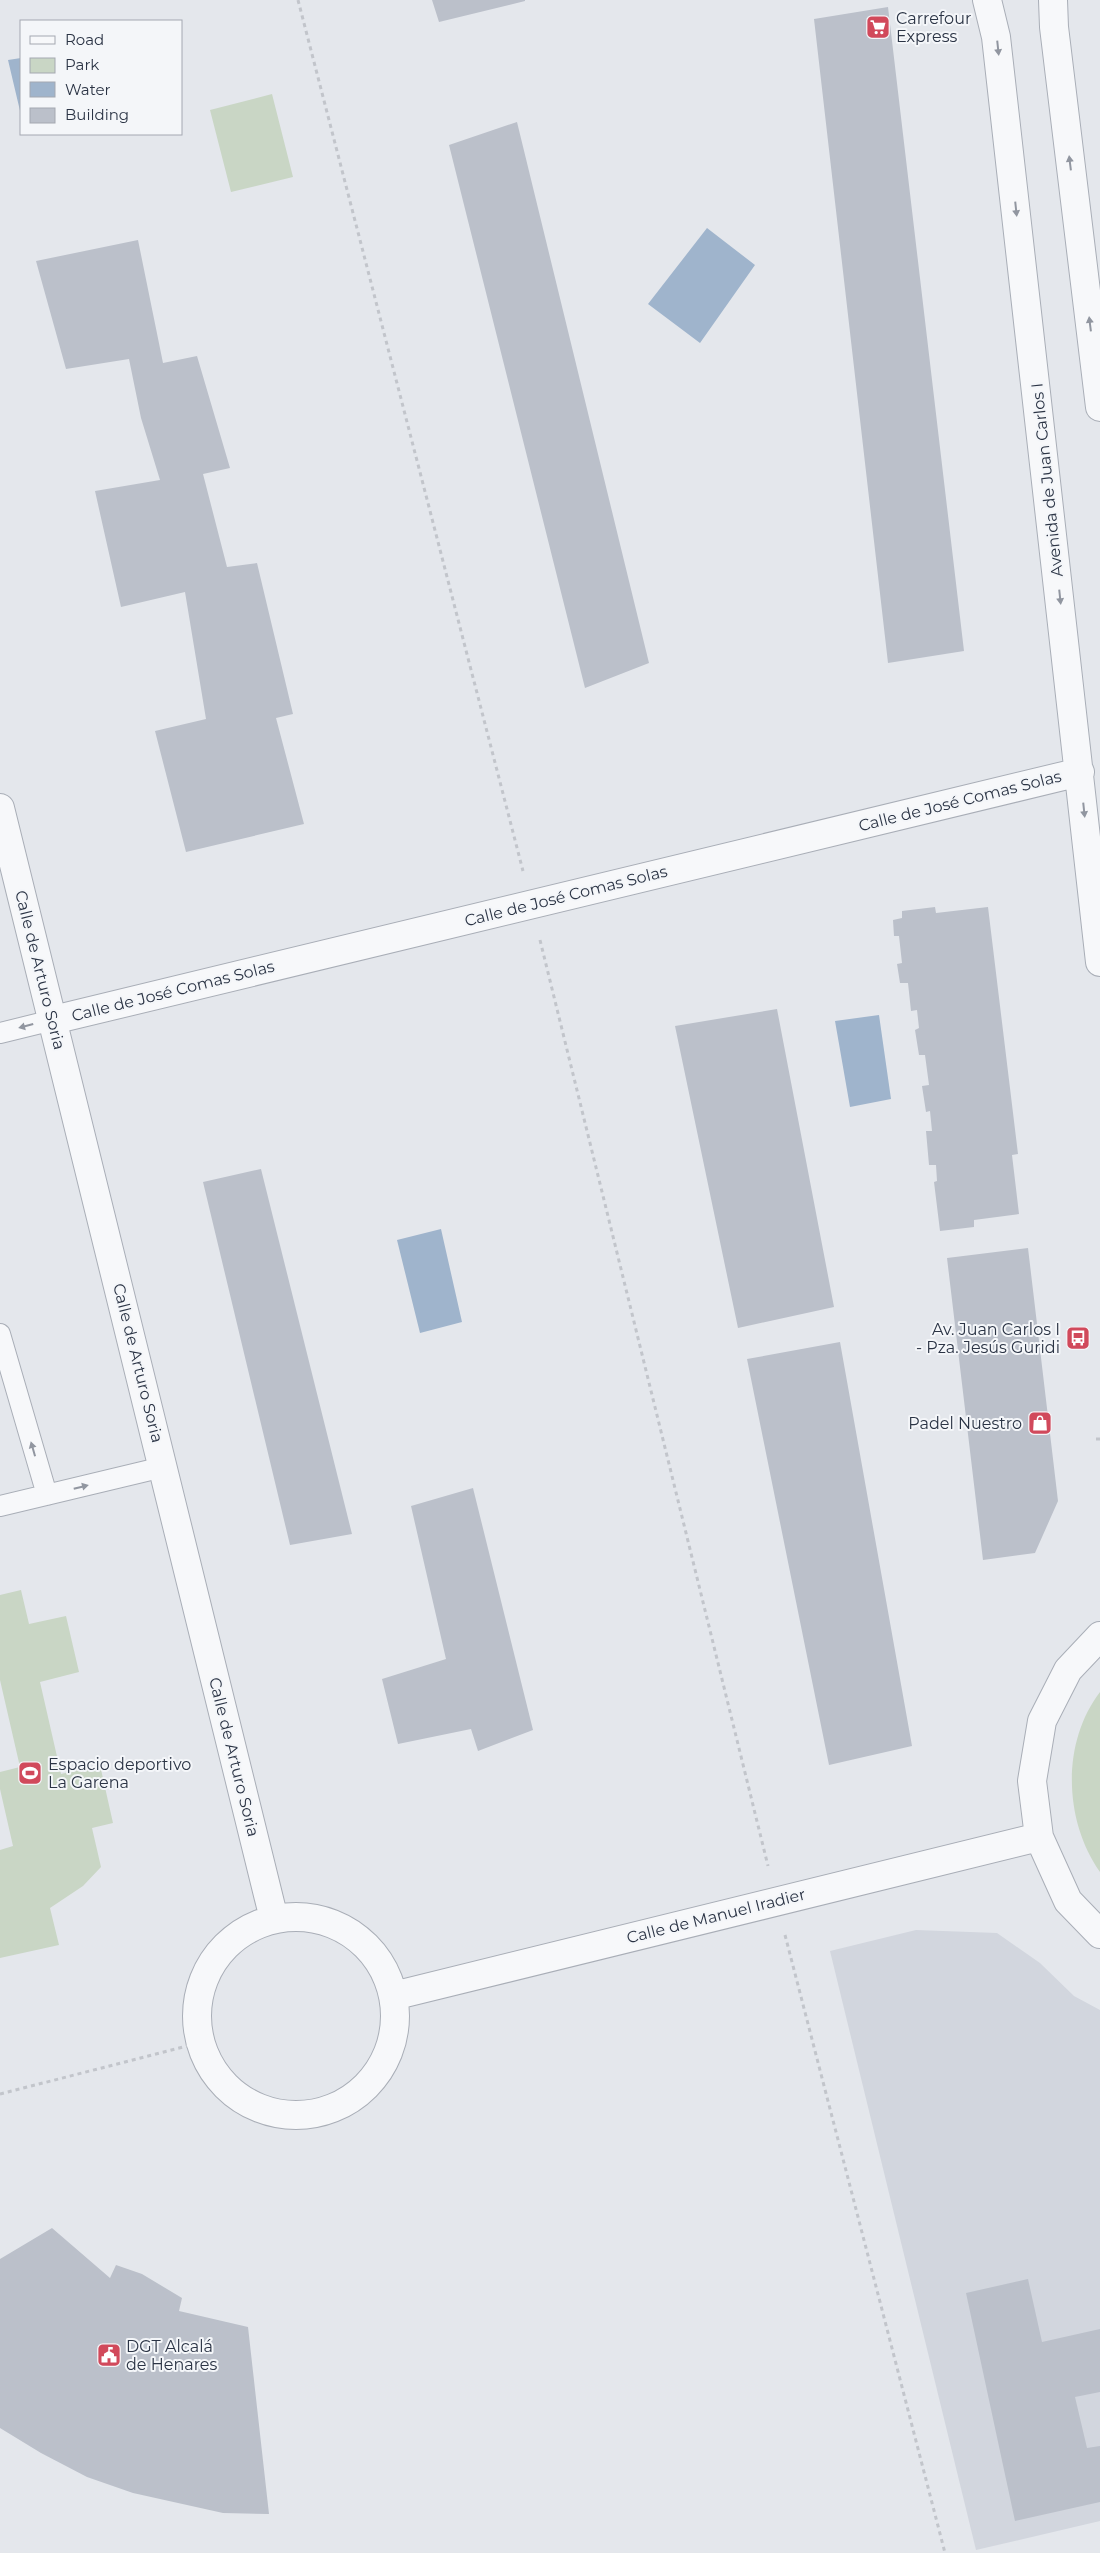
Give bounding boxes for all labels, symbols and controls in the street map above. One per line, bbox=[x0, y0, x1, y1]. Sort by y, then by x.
place label: Carrefour Express bbox=[896, 9, 971, 46]
supermarket icon: Carrefour Express bbox=[865, 14, 891, 40]
legend bbox=[20, 20, 182, 135]
text: Road bbox=[65, 30, 104, 49]
one-way arrow bbox=[994, 40, 1002, 56]
text: Park bbox=[65, 55, 99, 74]
text: Water bbox=[65, 80, 111, 99]
text: Building bbox=[65, 105, 129, 124]
one-way arrow bbox=[1066, 155, 1074, 171]
one-way arrow bbox=[1012, 201, 1020, 217]
one-way arrow bbox=[1086, 316, 1094, 332]
street label: Avenida de Juan Carlos I bbox=[1027, 382, 1067, 578]
one-way arrow bbox=[1056, 589, 1064, 605]
street label: Calle de José Comas Solas bbox=[857, 767, 1064, 835]
one-way arrow bbox=[1080, 803, 1088, 819]
street label: Calle de José Comas Solas bbox=[463, 862, 670, 930]
street label: Calle de Arturo Soria bbox=[11, 888, 69, 1052]
street label: Calle de José Comas Solas bbox=[70, 957, 277, 1025]
one-way arrow bbox=[19, 1023, 34, 1031]
street label: Calle de Arturo Soria bbox=[109, 1281, 167, 1445]
place label: Av. Juan Carlos I - Pza. Jesús Guridi bbox=[916, 1320, 1060, 1357]
bus stop icon: Av. Juan Carlos I - Pza. Jesús Guridi bbox=[1065, 1325, 1091, 1351]
shop icon: Padel Nuestro bbox=[1027, 1410, 1053, 1436]
place label: Padel Nuestro bbox=[908, 1414, 1022, 1433]
one-way arrow bbox=[29, 1441, 37, 1456]
one-way arrow bbox=[74, 1483, 89, 1491]
street label: Calle de Arturo Soria bbox=[205, 1675, 263, 1839]
place label: Espacio deportivo La Garena bbox=[48, 1755, 191, 1792]
sports icon: Espacio deportivo La Garena bbox=[17, 1760, 43, 1786]
street label: Calle de Manuel Iradier bbox=[625, 1885, 807, 1947]
place label: DGT Alcalá de Henares bbox=[126, 2337, 218, 2374]
public building icon: DGT Alcalá de Henares bbox=[96, 2342, 122, 2368]

